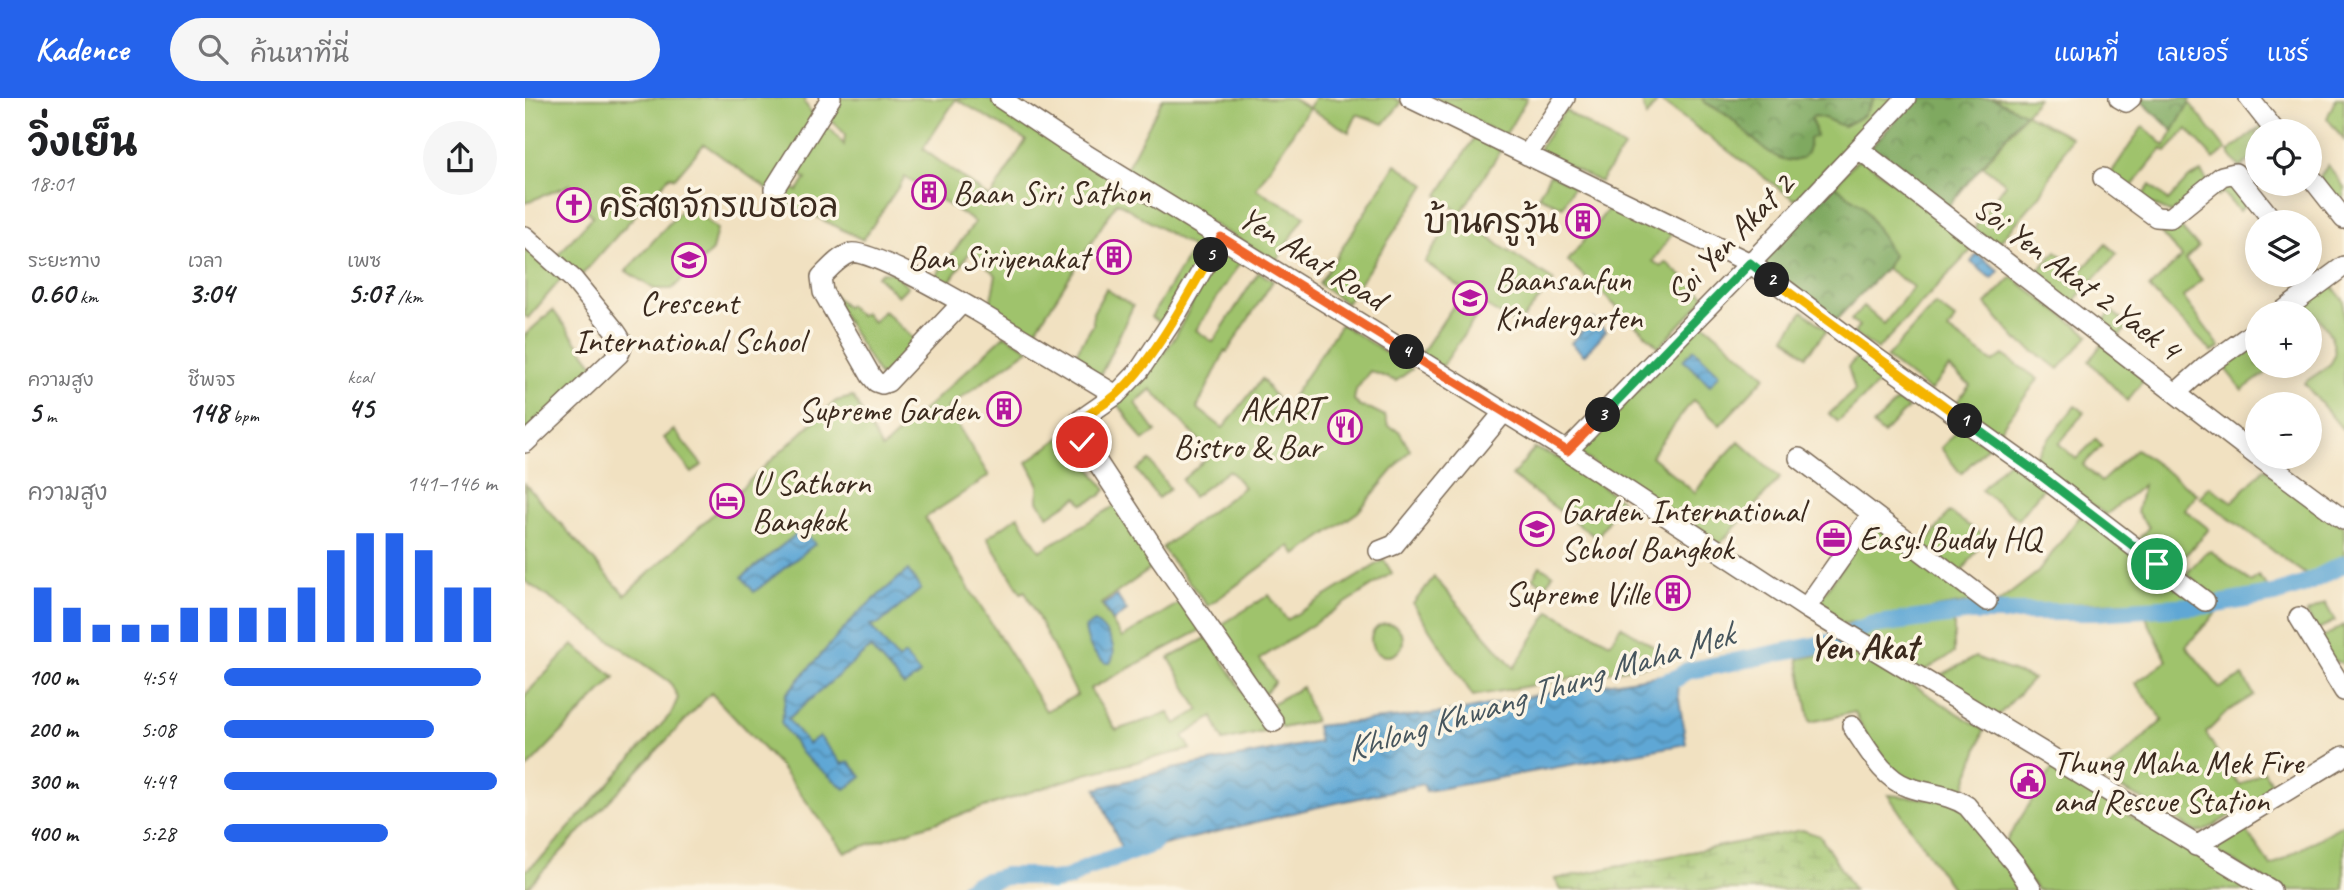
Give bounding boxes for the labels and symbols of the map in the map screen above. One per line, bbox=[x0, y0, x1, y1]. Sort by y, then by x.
street label: Soi Yen Akat 2 bbox=[1657, 164, 1801, 312]
place label: Baan Siri Sathon bbox=[953, 172, 1150, 214]
building icon: Baan Siri Sathon bbox=[910, 173, 948, 211]
place label: คริสตจักรเบธเอล bbox=[599, 185, 838, 227]
church icon: คริสตจักรเบธเอล bbox=[555, 186, 593, 224]
street label: Soi Yen Akat 2 Yaek 4 bbox=[1965, 186, 2192, 371]
street label: Yen Akat Road bbox=[1231, 196, 1398, 322]
place label: บ้านครูวุ้น bbox=[1424, 200, 1559, 246]
building icon: บ้านครูวุ้น bbox=[1564, 202, 1602, 240]
place label: Ban Siriyenakat bbox=[908, 237, 1093, 279]
building icon: Ban Siriyenakat bbox=[1095, 238, 1133, 276]
pin: 5 bbox=[1193, 238, 1229, 272]
school or university icon: Crescent International School bbox=[670, 241, 708, 279]
place label: Baansanfun Kindergarten bbox=[1495, 259, 1643, 339]
pin: 2 bbox=[1755, 262, 1789, 298]
school or university icon: Baansanfun Kindergarten bbox=[1451, 279, 1489, 317]
place label: Crescent International School bbox=[573, 282, 810, 362]
pin: 4 bbox=[1389, 334, 1425, 370]
place label: AKART Bistro & Bar bbox=[1174, 388, 1329, 468]
place label: Supreme Garden bbox=[798, 389, 981, 431]
building icon: Supreme Garden bbox=[985, 390, 1023, 428]
pin: 3 bbox=[1585, 398, 1621, 432]
pin: 1 bbox=[1947, 404, 1983, 438]
restaurant icon: AKART Bistro & Bar bbox=[1326, 408, 1364, 446]
pin bbox=[1052, 412, 1112, 472]
place label: U Sathorn Bangkok bbox=[752, 462, 871, 542]
hotel icon: U Sathorn Bangkok bbox=[708, 482, 746, 520]
place label: Garden International School Bangkok bbox=[1561, 490, 1809, 570]
school or university icon: Garden International School Bangkok bbox=[1518, 510, 1556, 548]
place label: Easy! Buddy HQ bbox=[1859, 518, 2043, 560]
office icon: Easy! Buddy HQ bbox=[1815, 519, 1853, 557]
pin bbox=[2127, 534, 2187, 594]
place label: Supreme Ville bbox=[1505, 573, 1651, 615]
building icon: Supreme Ville bbox=[1654, 574, 1692, 612]
water label: Khlong Khwang Thung Maha Mek bbox=[1340, 609, 1744, 772]
district label: Yen Akat bbox=[1809, 625, 1923, 670]
place label: Thung Maha Mek Fire and Rescue Station bbox=[2053, 742, 2305, 822]
public building icon: Thung Maha Mek Fire and Rescue Station bbox=[2009, 762, 2047, 800]

